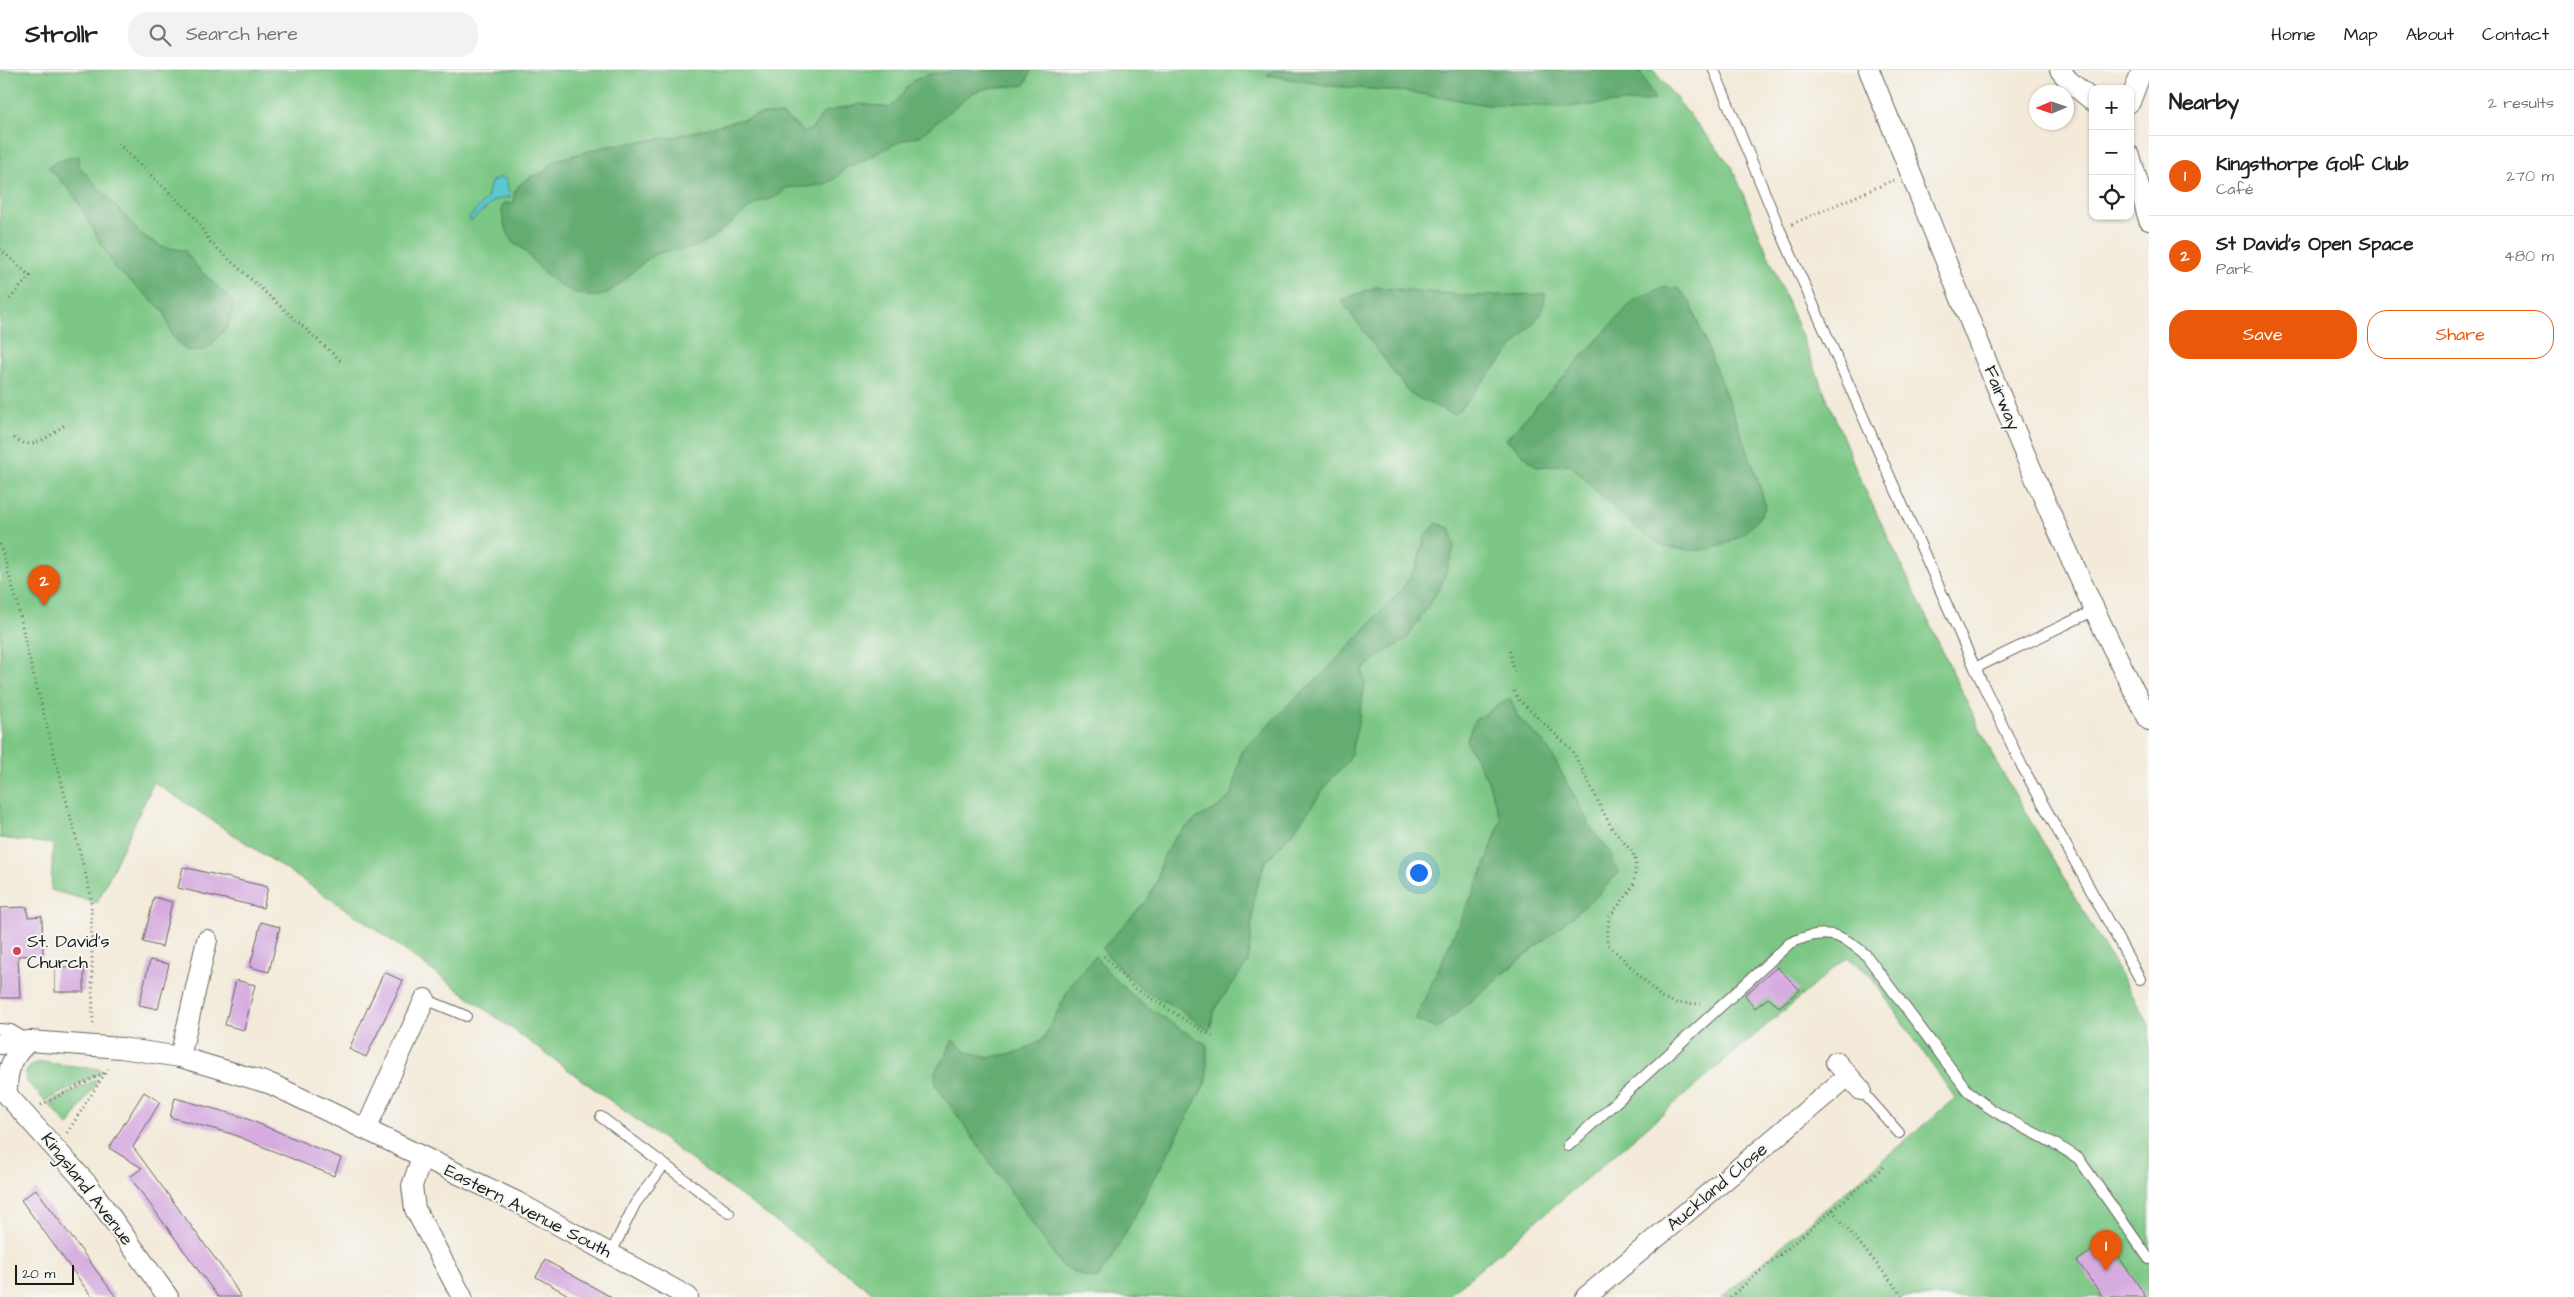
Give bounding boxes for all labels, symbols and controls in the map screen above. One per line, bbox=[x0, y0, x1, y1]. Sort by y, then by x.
search box bbox=[128, 12, 478, 57]
text: Strollr bbox=[25, 18, 98, 52]
icon: search bbox=[146, 21, 174, 49]
text: Search here bbox=[186, 21, 298, 48]
text: Home bbox=[2271, 22, 2316, 47]
text: Map bbox=[2344, 22, 2378, 47]
text: About bbox=[2406, 22, 2454, 47]
text: Contact bbox=[2482, 22, 2549, 47]
north arrow bbox=[2029, 85, 2074, 130]
map controls bbox=[2089, 85, 2134, 220]
button: + bbox=[2089, 85, 2134, 130]
text: Nearby bbox=[2169, 88, 2239, 117]
text: 2 results bbox=[2488, 92, 2554, 114]
button: − bbox=[2089, 130, 2134, 175]
text: Kingsthorpe Golf Club bbox=[2216, 151, 2408, 178]
text: 1 bbox=[2184, 165, 2186, 187]
text: 270 m bbox=[2506, 165, 2554, 187]
button: locate bbox=[2089, 175, 2134, 220]
text: Café bbox=[2216, 178, 2254, 200]
text: St David's Open Space bbox=[2216, 231, 2414, 258]
text: 2 bbox=[2180, 245, 2190, 267]
text: 480 m bbox=[2504, 245, 2554, 267]
text: Park bbox=[2216, 258, 2253, 280]
button: Save bbox=[2169, 310, 2357, 359]
button: Share bbox=[2367, 310, 2554, 359]
street label: Fairway bbox=[1977, 362, 2026, 435]
pin: 2 bbox=[28, 565, 60, 606]
your location bbox=[1406, 860, 1432, 886]
place label: St. David's Church bbox=[27, 929, 110, 975]
marker: St. David's Church bbox=[11, 945, 23, 957]
street label: Kingsland Avenue bbox=[34, 1127, 139, 1251]
street label: Auckland Close bbox=[1661, 1137, 1773, 1237]
street label: Eastern Avenue South bbox=[440, 1158, 616, 1264]
pin: 1 bbox=[2090, 1230, 2122, 1271]
scale bar bbox=[15, 1262, 74, 1285]
text: 20 m bbox=[22, 1264, 55, 1284]

